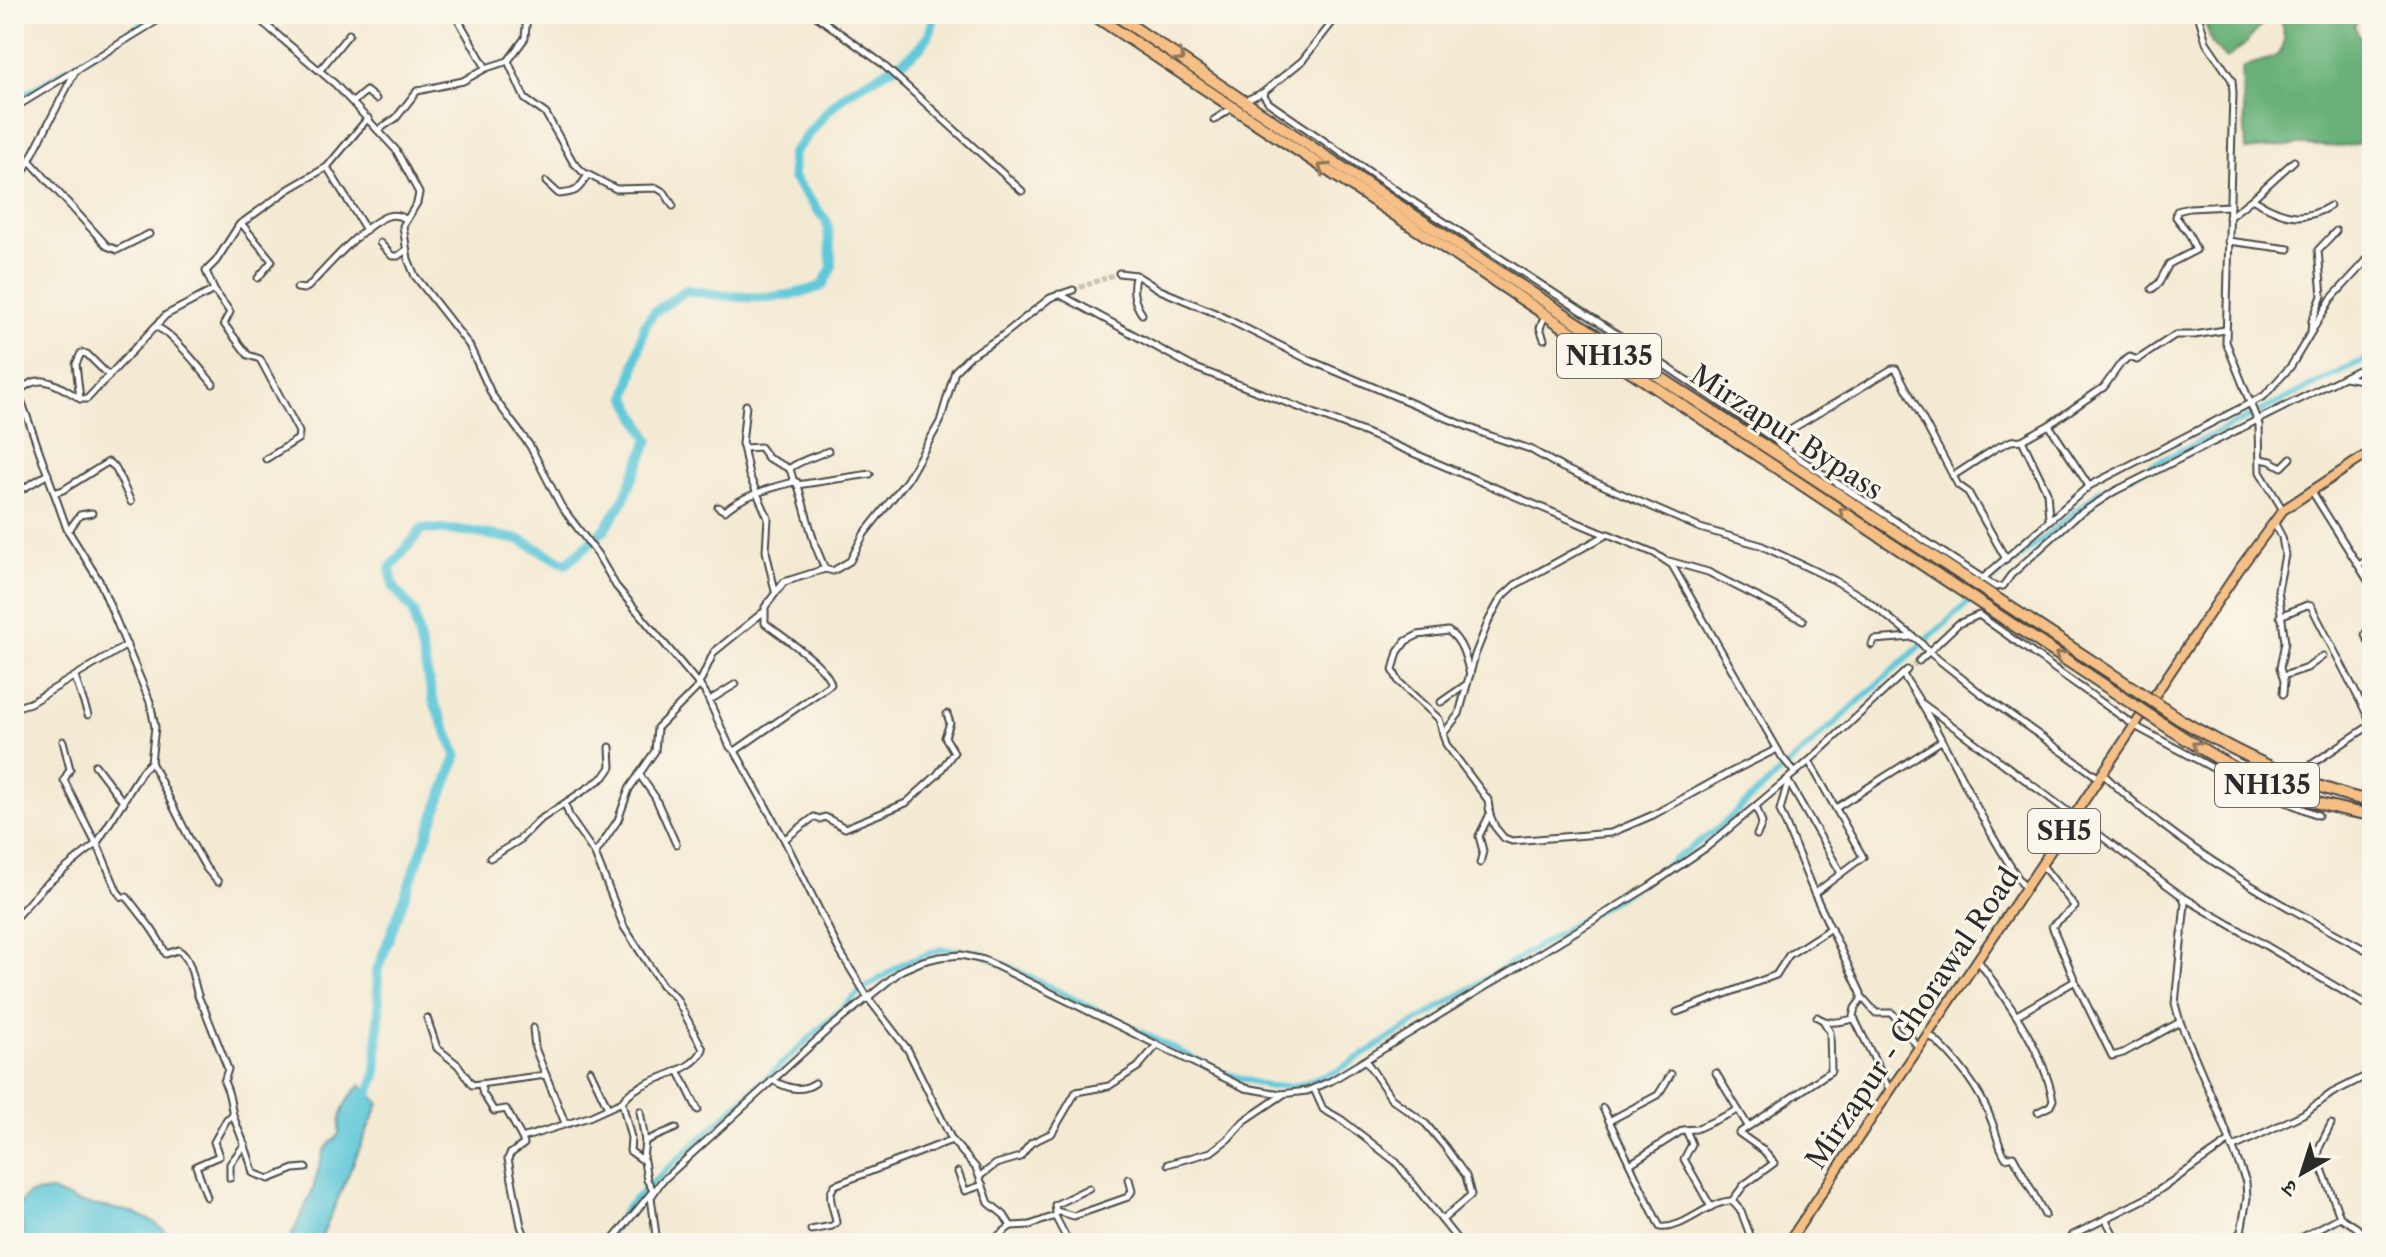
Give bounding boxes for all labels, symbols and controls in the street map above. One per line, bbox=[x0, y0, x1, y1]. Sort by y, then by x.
one-way arrow bbox=[1170, 48, 1185, 63]
one-way arrow bbox=[1318, 163, 1332, 178]
road number: NH135 bbox=[1557, 334, 1661, 378]
street label: Mirzapur Bypass bbox=[1685, 357, 1889, 507]
one-way arrow bbox=[1838, 507, 1852, 522]
one-way arrow bbox=[2055, 651, 2069, 666]
one-way arrow bbox=[2191, 741, 2206, 756]
road number: NH135 bbox=[2215, 763, 2319, 807]
road number: SH5 bbox=[2028, 809, 2100, 853]
street label: Mirzapur - Ghorawal Road bbox=[1798, 861, 2026, 1175]
north arrow bbox=[2262, 1133, 2342, 1213]
text: उ bbox=[2275, 1173, 2304, 1203]

